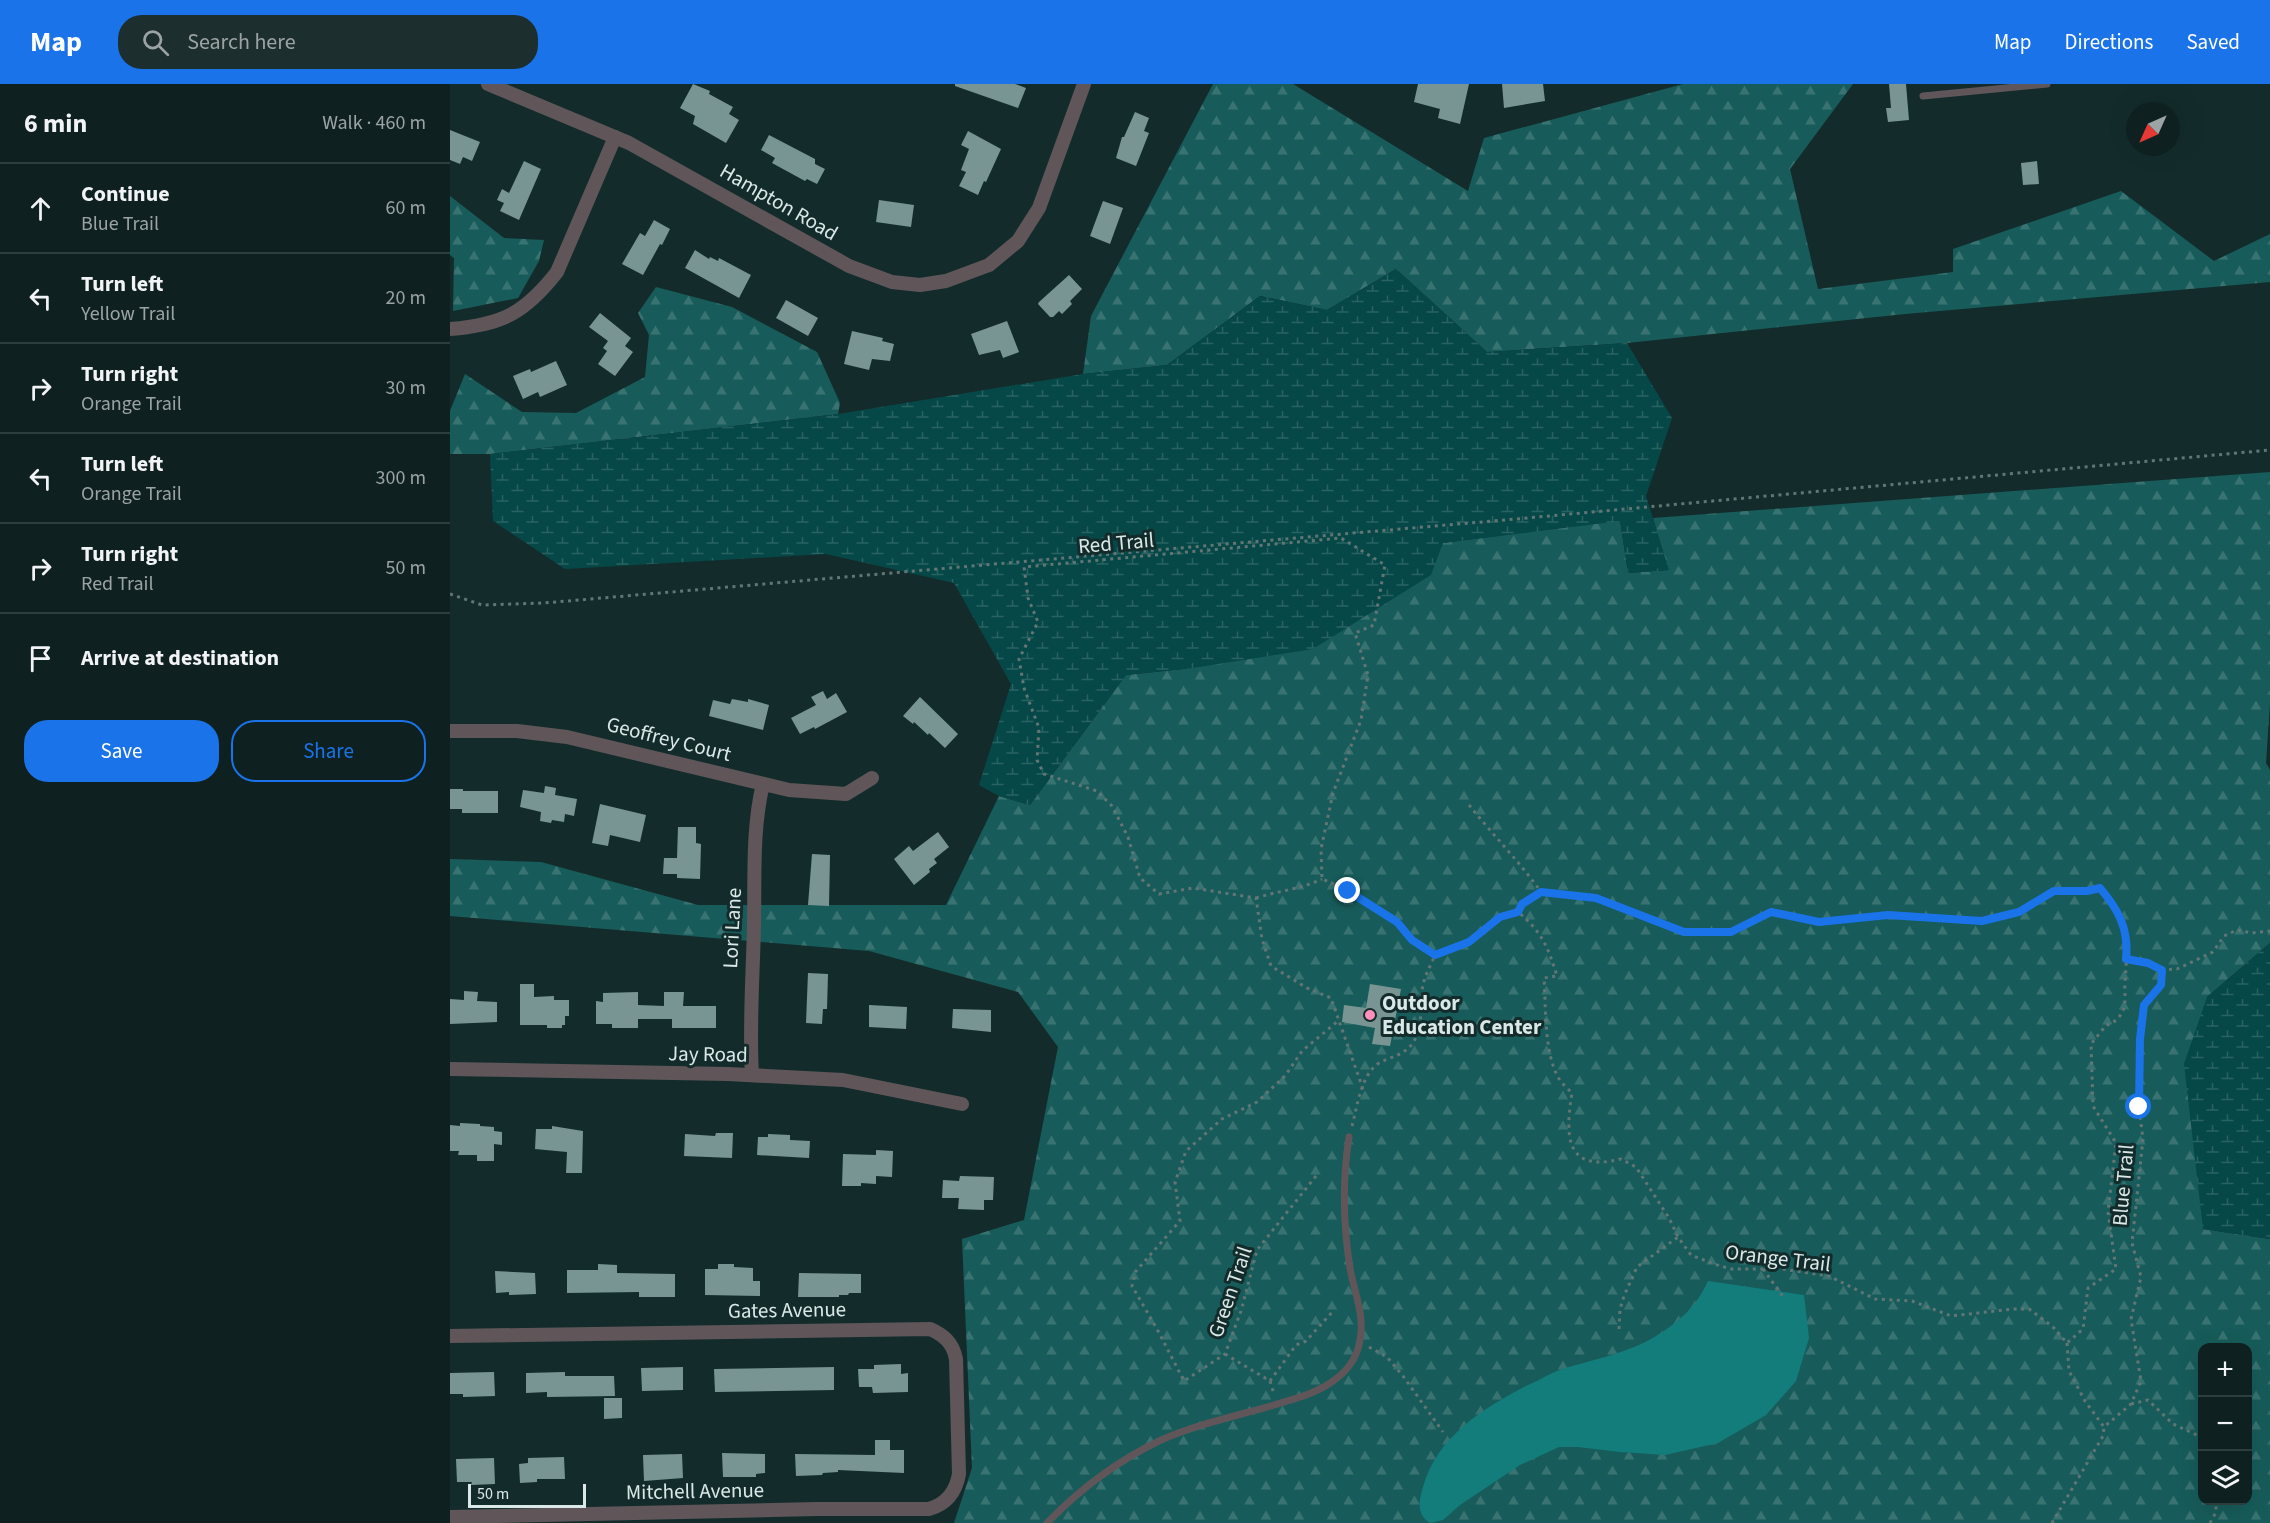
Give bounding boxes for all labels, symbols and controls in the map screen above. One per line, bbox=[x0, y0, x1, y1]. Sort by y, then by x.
search box bbox=[118, 15, 538, 69]
text: Map bbox=[30, 22, 82, 62]
icon: search bbox=[139, 26, 172, 59]
text: Search here bbox=[187, 26, 296, 58]
text: Map bbox=[1994, 27, 2032, 57]
text: Directions bbox=[2065, 27, 2153, 57]
text: Saved bbox=[2186, 27, 2240, 57]
north arrow bbox=[2126, 102, 2180, 156]
text: 6 min bbox=[24, 105, 87, 142]
text: Walk · 460 m bbox=[322, 109, 426, 137]
street label: Hampton Road bbox=[714, 156, 844, 248]
text: Continue bbox=[81, 178, 170, 210]
icon: ahead bbox=[24, 192, 57, 225]
text: 60 m bbox=[386, 194, 426, 222]
text: Blue Trail bbox=[81, 210, 159, 238]
text: Turn left bbox=[81, 268, 163, 300]
icon: left bbox=[24, 282, 57, 315]
text: 20 m bbox=[386, 284, 426, 312]
text: Yellow Trail bbox=[81, 300, 175, 328]
text: Turn right bbox=[81, 358, 178, 390]
icon: right bbox=[24, 372, 57, 405]
text: 30 m bbox=[386, 374, 426, 402]
text: Orange Trail bbox=[81, 390, 182, 418]
text: Turn left bbox=[81, 448, 163, 480]
icon: left bbox=[24, 462, 57, 495]
text: 300 m bbox=[376, 464, 426, 492]
text: Orange Trail bbox=[81, 480, 182, 508]
street label: Red Trail bbox=[1077, 525, 1155, 561]
text: Turn right bbox=[81, 538, 178, 570]
icon: right bbox=[24, 552, 57, 585]
text: 50 m bbox=[386, 554, 426, 582]
text: Red Trail bbox=[81, 570, 154, 598]
icon: arrive bbox=[24, 642, 57, 675]
text: Arrive at destination bbox=[81, 642, 279, 674]
street label: Geoffrey Court bbox=[603, 709, 735, 769]
button: Save bbox=[24, 720, 219, 782]
button: Share bbox=[231, 720, 426, 782]
route end bbox=[1334, 877, 1360, 903]
street label: Lori Lane bbox=[715, 887, 749, 969]
place label: Outdoor Education Center bbox=[1382, 988, 1542, 1042]
marker: Outdoor Education Center bbox=[1363, 1008, 1377, 1022]
street label: Jay Road bbox=[668, 1038, 748, 1070]
route start bbox=[2125, 1093, 2151, 1119]
street label: Blue Trail bbox=[2104, 1143, 2142, 1227]
street label: Orange Trail bbox=[1724, 1237, 1832, 1279]
street label: Green Trail bbox=[1200, 1242, 1260, 1342]
street label: Gates Avenue bbox=[728, 1294, 846, 1326]
map controls bbox=[2198, 1343, 2252, 1505]
button: + bbox=[2198, 1343, 2252, 1397]
button: − bbox=[2198, 1397, 2252, 1451]
button: layers bbox=[2198, 1451, 2252, 1505]
street label: Mitchell Avenue bbox=[626, 1475, 764, 1507]
scale bar bbox=[468, 1481, 586, 1508]
text: 50 m bbox=[477, 1483, 509, 1505]

